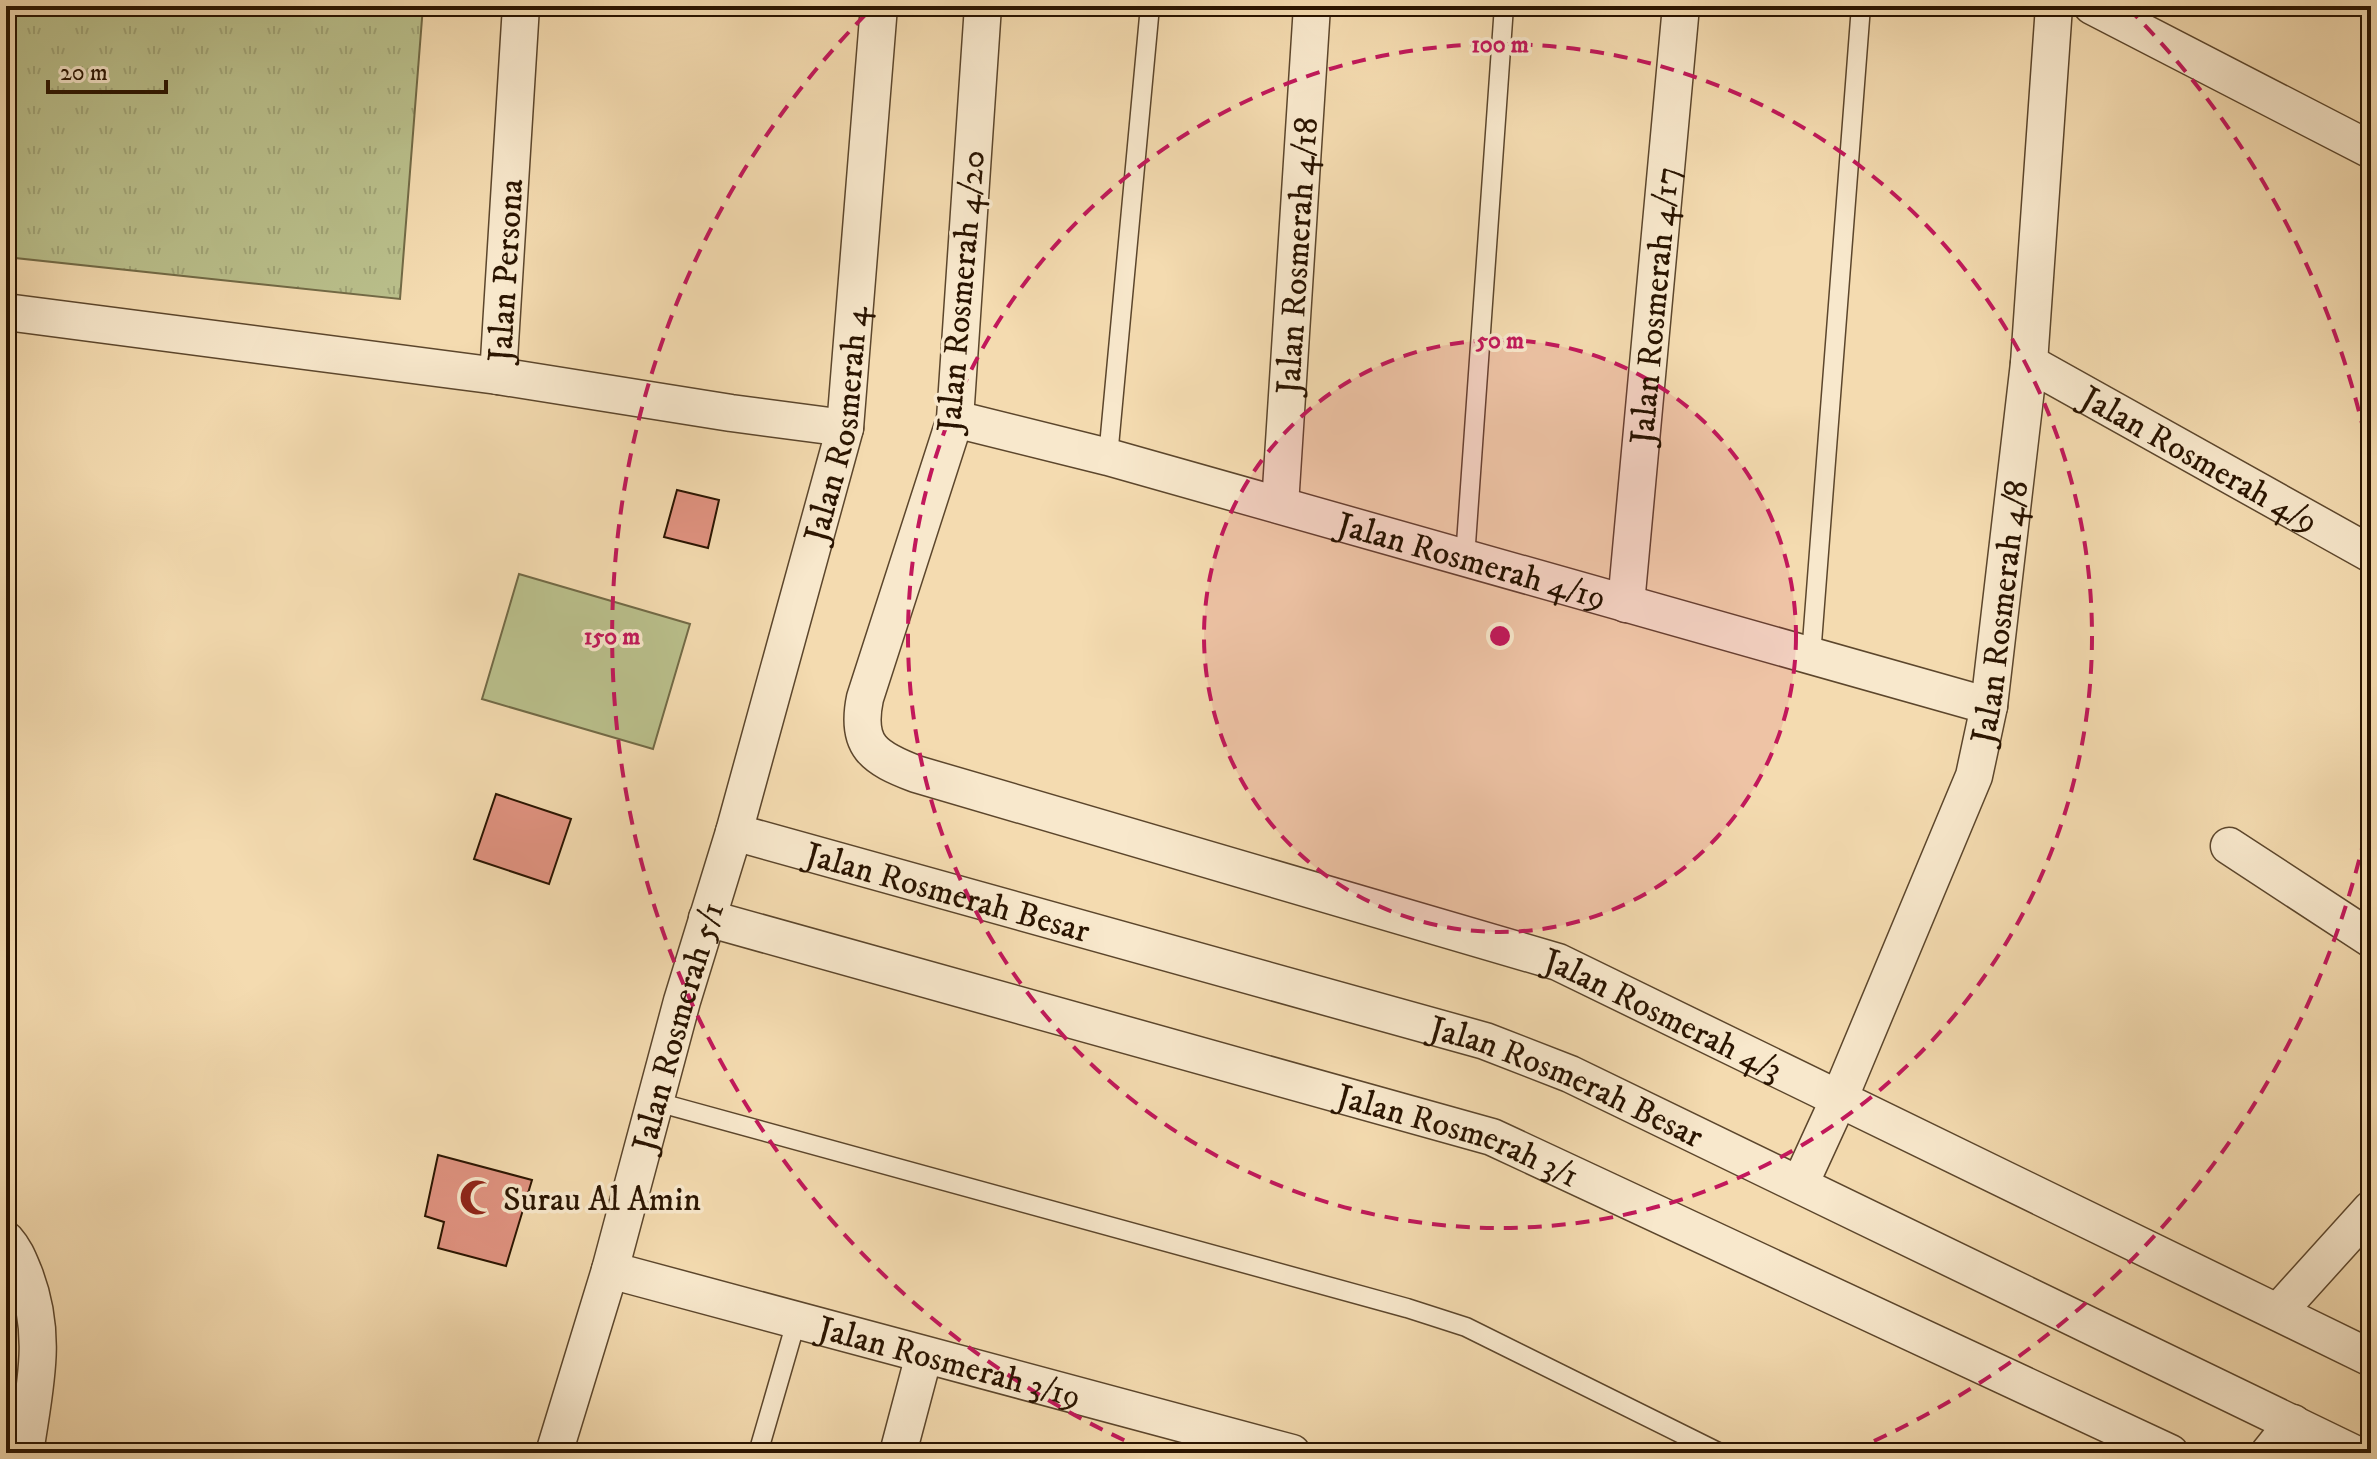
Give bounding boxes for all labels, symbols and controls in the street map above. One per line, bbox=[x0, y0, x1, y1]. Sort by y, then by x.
text: 100 m bbox=[1471, 30, 1529, 60]
scale bar bbox=[48, 44, 166, 94]
text: 20 m bbox=[60, 58, 108, 88]
street label: Jalan Rosmerah 4/18 bbox=[1268, 116, 1328, 398]
street label: Jalan Rosmerah 4/20 bbox=[928, 148, 995, 437]
street label: Jalan Rosmerah 4/17 bbox=[1622, 165, 1689, 449]
street label: Jalan Persona bbox=[480, 177, 533, 366]
street label: Jalan Rosmerah 4 bbox=[795, 304, 878, 550]
text: 50 m bbox=[1475, 326, 1524, 356]
street label: Jalan Rosmerah 4/9 bbox=[2071, 376, 2325, 543]
street label: Jalan Rosmerah 4/8 bbox=[1962, 478, 2038, 751]
street label: Jalan Rosmerah 4/19 bbox=[1329, 503, 1611, 620]
text: 150 m bbox=[584, 622, 640, 652]
centre of rings bbox=[1486, 622, 1514, 650]
street label: Jalan Rosmerah Besar bbox=[798, 833, 1095, 953]
street label: Jalan Rosmerah 5/1 bbox=[623, 897, 734, 1159]
street label: Jalan Rosmerah 4/3 bbox=[1536, 939, 1789, 1091]
street label: Jalan Rosmerah Besar bbox=[1422, 1007, 1710, 1158]
street label: Jalan Rosmerah 3/1 bbox=[1329, 1075, 1585, 1197]
mosque icon: Surau Al Amin bbox=[458, 1179, 496, 1217]
place label: Surau Al Amin bbox=[503, 1179, 701, 1221]
street label: Jalan Rosmerah 3/19 bbox=[810, 1307, 1086, 1418]

